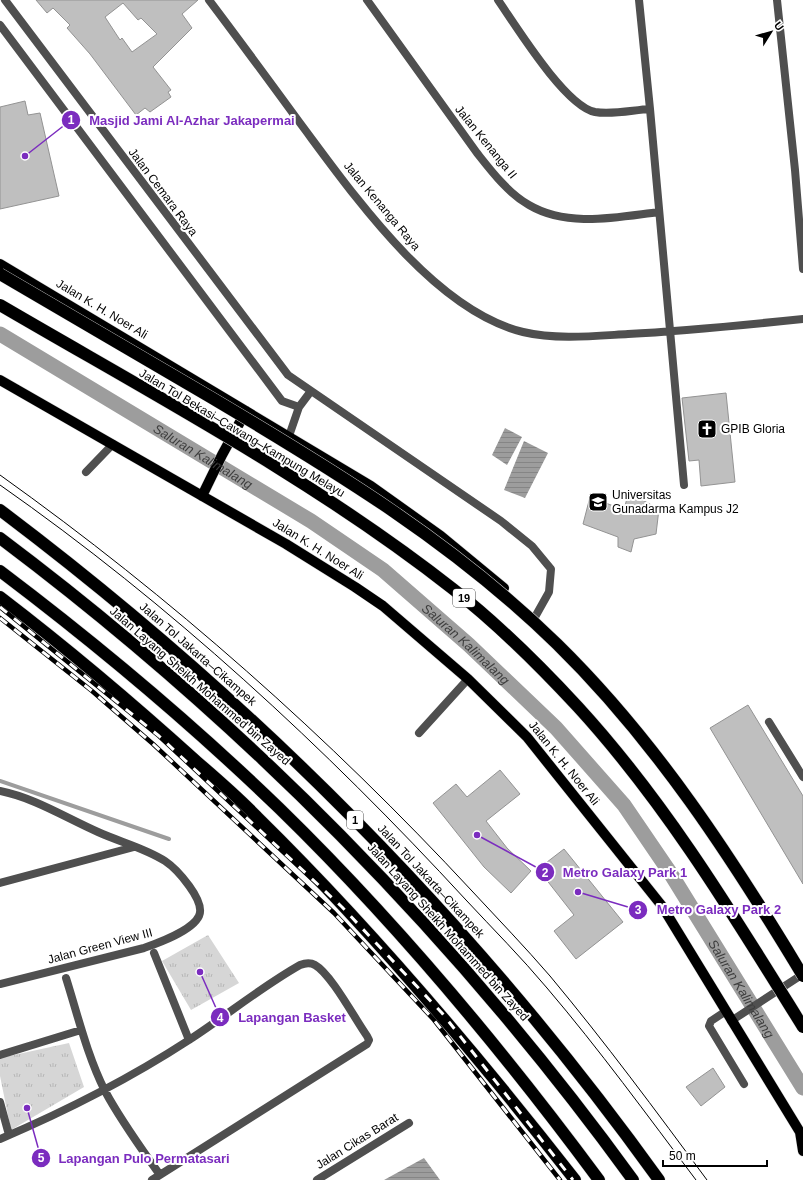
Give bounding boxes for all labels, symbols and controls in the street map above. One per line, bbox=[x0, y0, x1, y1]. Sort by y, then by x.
north arrow bbox=[751, 12, 791, 52]
text: U bbox=[772, 19, 786, 33]
street label: Jalan Kenanga II bbox=[452, 103, 520, 181]
callout: Masjid Jami Al-Azhar Jakapermai bbox=[61, 107, 303, 132]
text: 1 bbox=[68, 113, 75, 127]
text: Masjid Jami Al-Azhar Jakapermai bbox=[89, 113, 295, 128]
street label: Jalan Cemara Raya bbox=[125, 145, 201, 239]
street label: Jalan Kenanga Raya bbox=[341, 159, 423, 253]
street label: Jalan K. H. Noer Ali bbox=[54, 276, 150, 342]
street label: Jalan Tol Bekasi–Cawang–Kampung Melayu bbox=[137, 366, 347, 500]
church icon: GPIB Gloria bbox=[696, 418, 718, 440]
water label: Saluran Kalimalang bbox=[151, 421, 256, 492]
place label: GPIB Gloria bbox=[721, 422, 785, 436]
place label: Universitas Gunadarma Kampus J2 bbox=[612, 488, 739, 516]
school or university icon: Universitas Gunadarma Kampus J2 bbox=[587, 491, 609, 513]
street label: Jalan K. H. Noer Ali bbox=[270, 515, 366, 583]
road number: 19 bbox=[453, 589, 475, 607]
street label: Jalan Tol Jakarta–Cikampek bbox=[137, 600, 260, 709]
water label: Saluran Kalimalang bbox=[419, 600, 513, 688]
street label: Jalan Layang Sheikh Mohammed bin Zayed bbox=[107, 604, 293, 768]
street label: Jalan K. H. Noer Ali bbox=[526, 718, 602, 808]
road number: 1 bbox=[347, 811, 363, 829]
street label: Jalan Tol Jakarta–Cikampek bbox=[375, 821, 488, 941]
street label: Jalan Layang Sheikh Mohammed bin Zayed bbox=[364, 840, 532, 1024]
callout: Metro Galaxy Park 1 bbox=[535, 860, 695, 885]
text: Metro Galaxy Park 1 bbox=[563, 865, 687, 880]
text: 2 bbox=[542, 866, 549, 880]
callout: Metro Galaxy Park 2 bbox=[628, 897, 789, 922]
text: Metro Galaxy Park 2 bbox=[657, 902, 781, 917]
text: 3 bbox=[635, 903, 642, 917]
street label: Jalan Green View III bbox=[46, 925, 154, 967]
water label: Saluran Kalimalang bbox=[706, 937, 778, 1041]
callout: Lapangan Basket bbox=[210, 1005, 354, 1030]
text: Lapangan Basket bbox=[238, 1010, 346, 1025]
text: 4 bbox=[217, 1011, 224, 1025]
street label: Jalan Cikas Barat bbox=[313, 1110, 401, 1172]
scale bar bbox=[663, 1142, 767, 1168]
callout: Lapangan Pulo Permatasari bbox=[31, 1146, 238, 1171]
text: 50 m bbox=[669, 1149, 696, 1163]
text: 5 bbox=[38, 1151, 45, 1165]
text: Lapangan Pulo Permatasari bbox=[58, 1151, 230, 1166]

